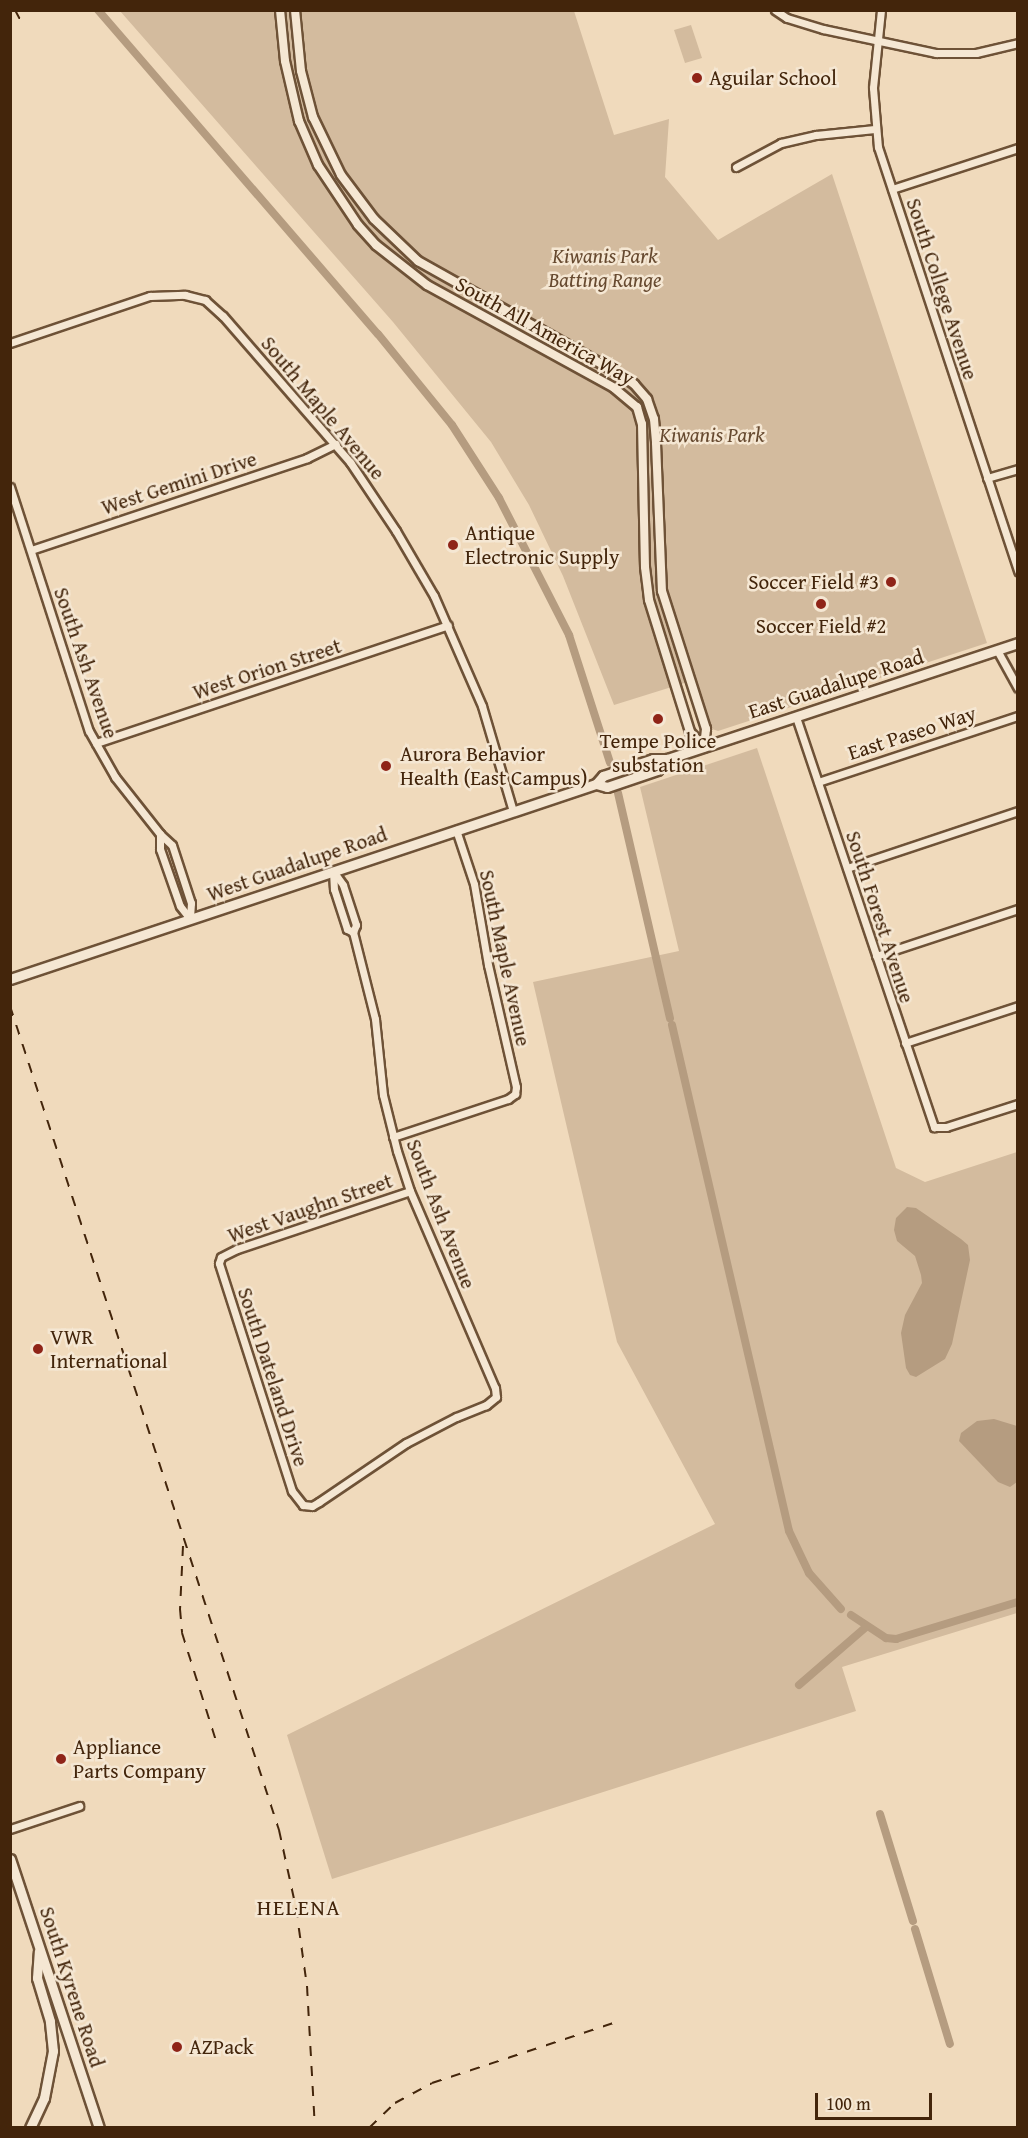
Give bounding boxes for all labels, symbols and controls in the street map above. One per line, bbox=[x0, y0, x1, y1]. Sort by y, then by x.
place label: Aguilar School bbox=[709, 65, 837, 91]
marker: Aguilar School bbox=[690, 71, 704, 85]
street label: South College Avenue bbox=[901, 195, 983, 383]
park label: Kiwanis Park Batting Range bbox=[549, 243, 661, 293]
street label: South All America Way bbox=[451, 271, 639, 391]
street label: South Maple Avenue bbox=[256, 331, 390, 485]
park label: Kiwanis Park bbox=[659, 422, 765, 448]
street label: West Gemini Drive bbox=[98, 446, 260, 520]
place label: Antique Electronic Supply bbox=[465, 520, 619, 570]
marker: Antique Electronic Supply bbox=[446, 538, 460, 552]
place label: Soccer Field #3 bbox=[748, 569, 879, 595]
marker: Soccer Field #3 bbox=[884, 575, 898, 589]
street label: South Ash Avenue bbox=[48, 584, 124, 742]
marker: Soccer Field #2 bbox=[814, 597, 828, 611]
place label: Soccer Field #2 bbox=[756, 613, 886, 639]
street label: West Orion Street bbox=[189, 633, 345, 705]
street label: East Guadalupe Road bbox=[745, 644, 927, 724]
street label: East Paseo Way bbox=[845, 700, 979, 766]
marker: Tempe Police substation bbox=[651, 712, 665, 726]
place label: Tempe Police substation bbox=[600, 728, 716, 778]
place label: Aurora Behavior Health (East Campus) bbox=[400, 741, 587, 791]
marker: Aurora Behavior Health (East Campus) bbox=[377, 757, 395, 775]
street label: West Guadalupe Road bbox=[204, 821, 390, 907]
street label: South Forest Avenue bbox=[840, 828, 920, 1006]
street label: South Maple Avenue bbox=[474, 868, 536, 1048]
street label: South Ash Avenue bbox=[401, 1136, 481, 1292]
street label: West Vaughn Street bbox=[224, 1168, 396, 1248]
street label: South Dateland Drive bbox=[232, 1284, 314, 1470]
place label: VWR International bbox=[50, 1324, 168, 1374]
marker: VWR International bbox=[31, 1342, 45, 1356]
place label: Appliance Parts Company bbox=[73, 1734, 206, 1784]
marker: Appliance Parts Company bbox=[54, 1752, 68, 1766]
district label: HELENA bbox=[257, 1895, 341, 1921]
street label: South Kyrene Road bbox=[34, 1903, 110, 2071]
place label: AZPack bbox=[189, 2034, 254, 2060]
marker: AZPack bbox=[170, 2040, 184, 2054]
scale bar bbox=[818, 2081, 935, 2119]
text: 100 m bbox=[826, 2090, 871, 2117]

